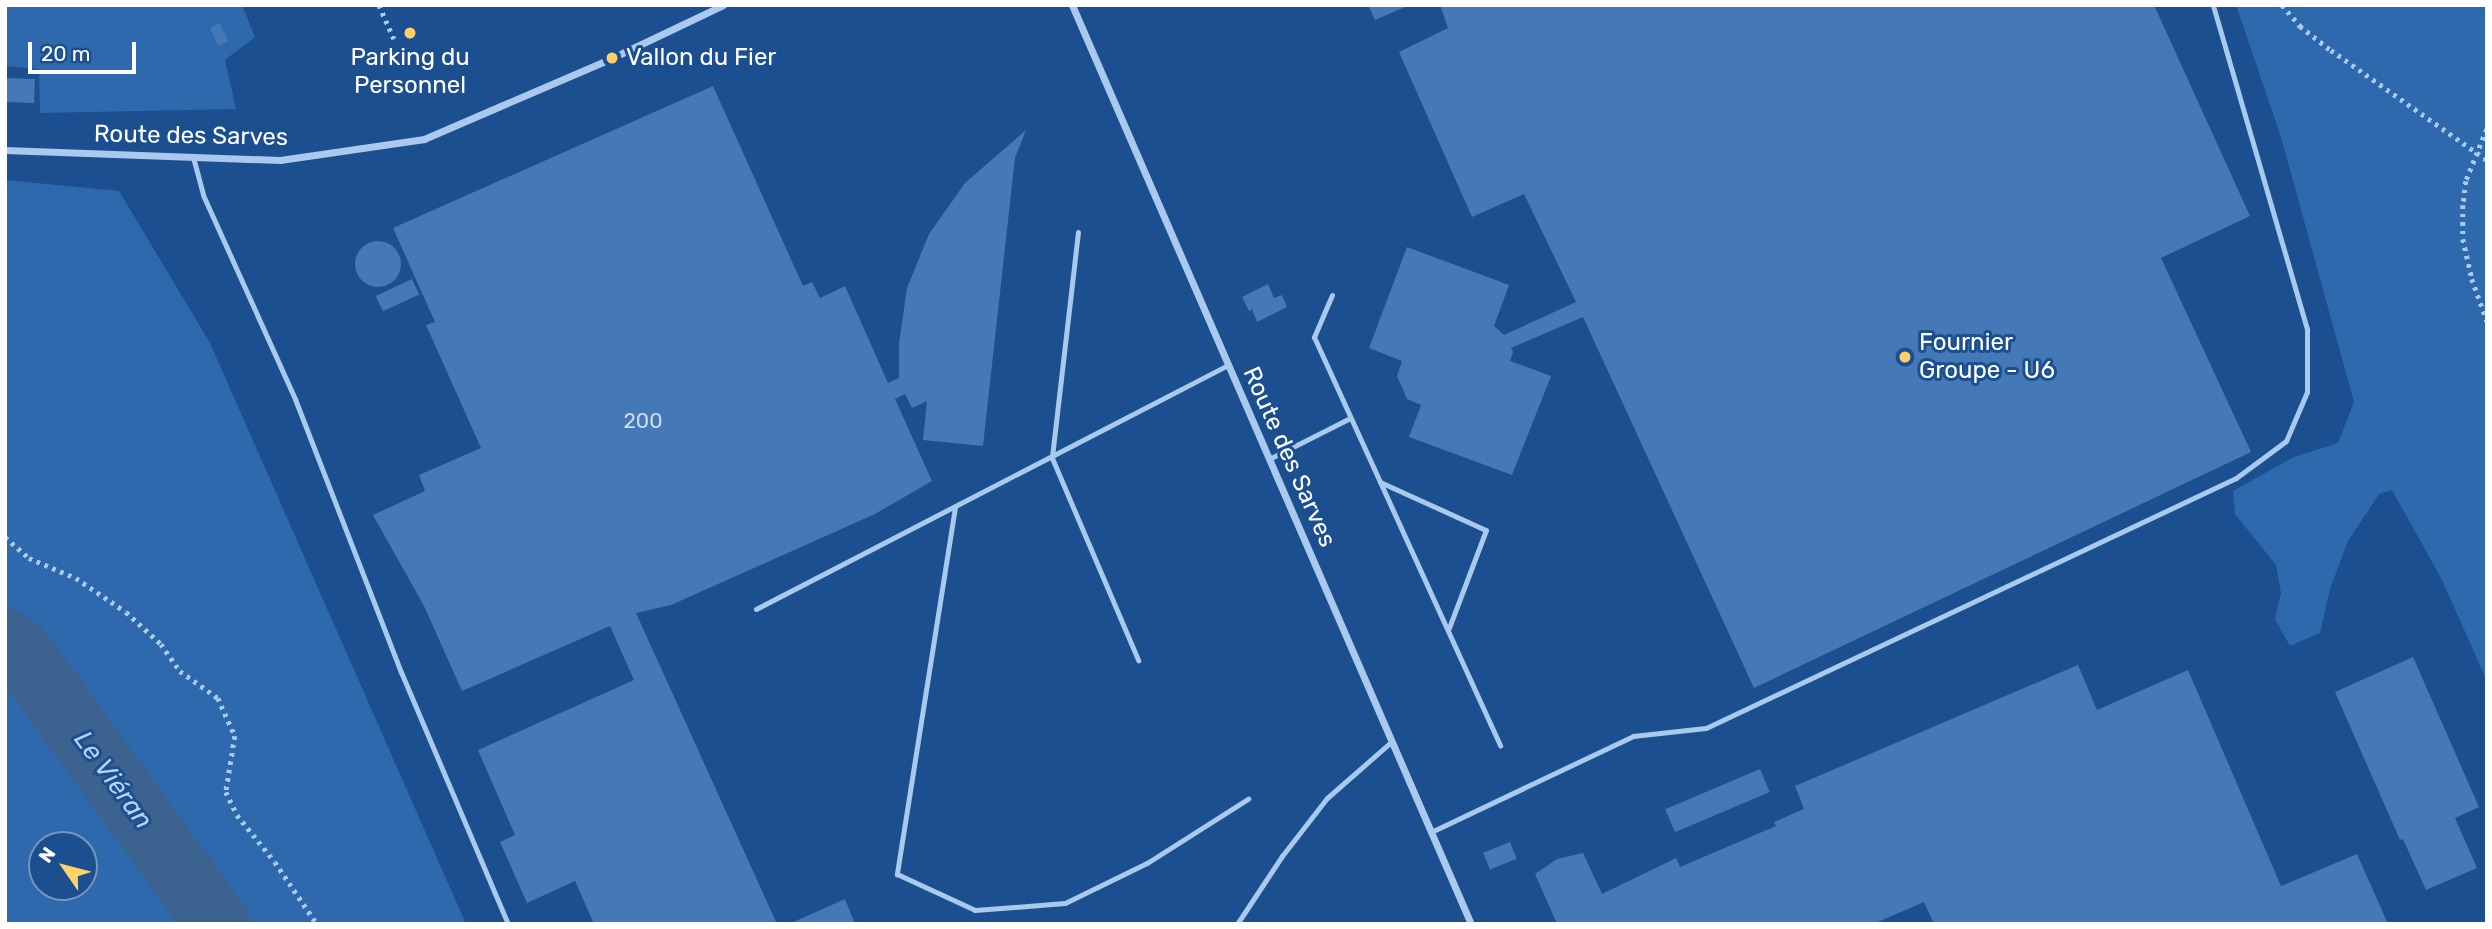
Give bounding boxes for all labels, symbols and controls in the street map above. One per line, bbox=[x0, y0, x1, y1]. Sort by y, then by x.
marker: Parking du Personnel bbox=[402, 25, 418, 41]
scale bar bbox=[32, 28, 140, 72]
text: 20 m bbox=[41, 41, 90, 66]
place label: Parking du Personnel bbox=[350, 44, 470, 100]
place label: Vallon du Fier bbox=[626, 44, 776, 72]
marker: Vallon du Fier bbox=[604, 50, 620, 66]
street label: Route des Sarves bbox=[94, 120, 288, 152]
place label: Fournier Groupe - U6 bbox=[1919, 329, 2055, 385]
marker: Fournier Groupe - U6 bbox=[1897, 349, 1913, 365]
street label: Route des Sarves bbox=[1236, 362, 1342, 552]
house number: 200 bbox=[624, 408, 662, 434]
water label: Le Viéran bbox=[67, 725, 159, 835]
north arrow bbox=[28, 831, 98, 901]
text: N bbox=[34, 843, 60, 867]

